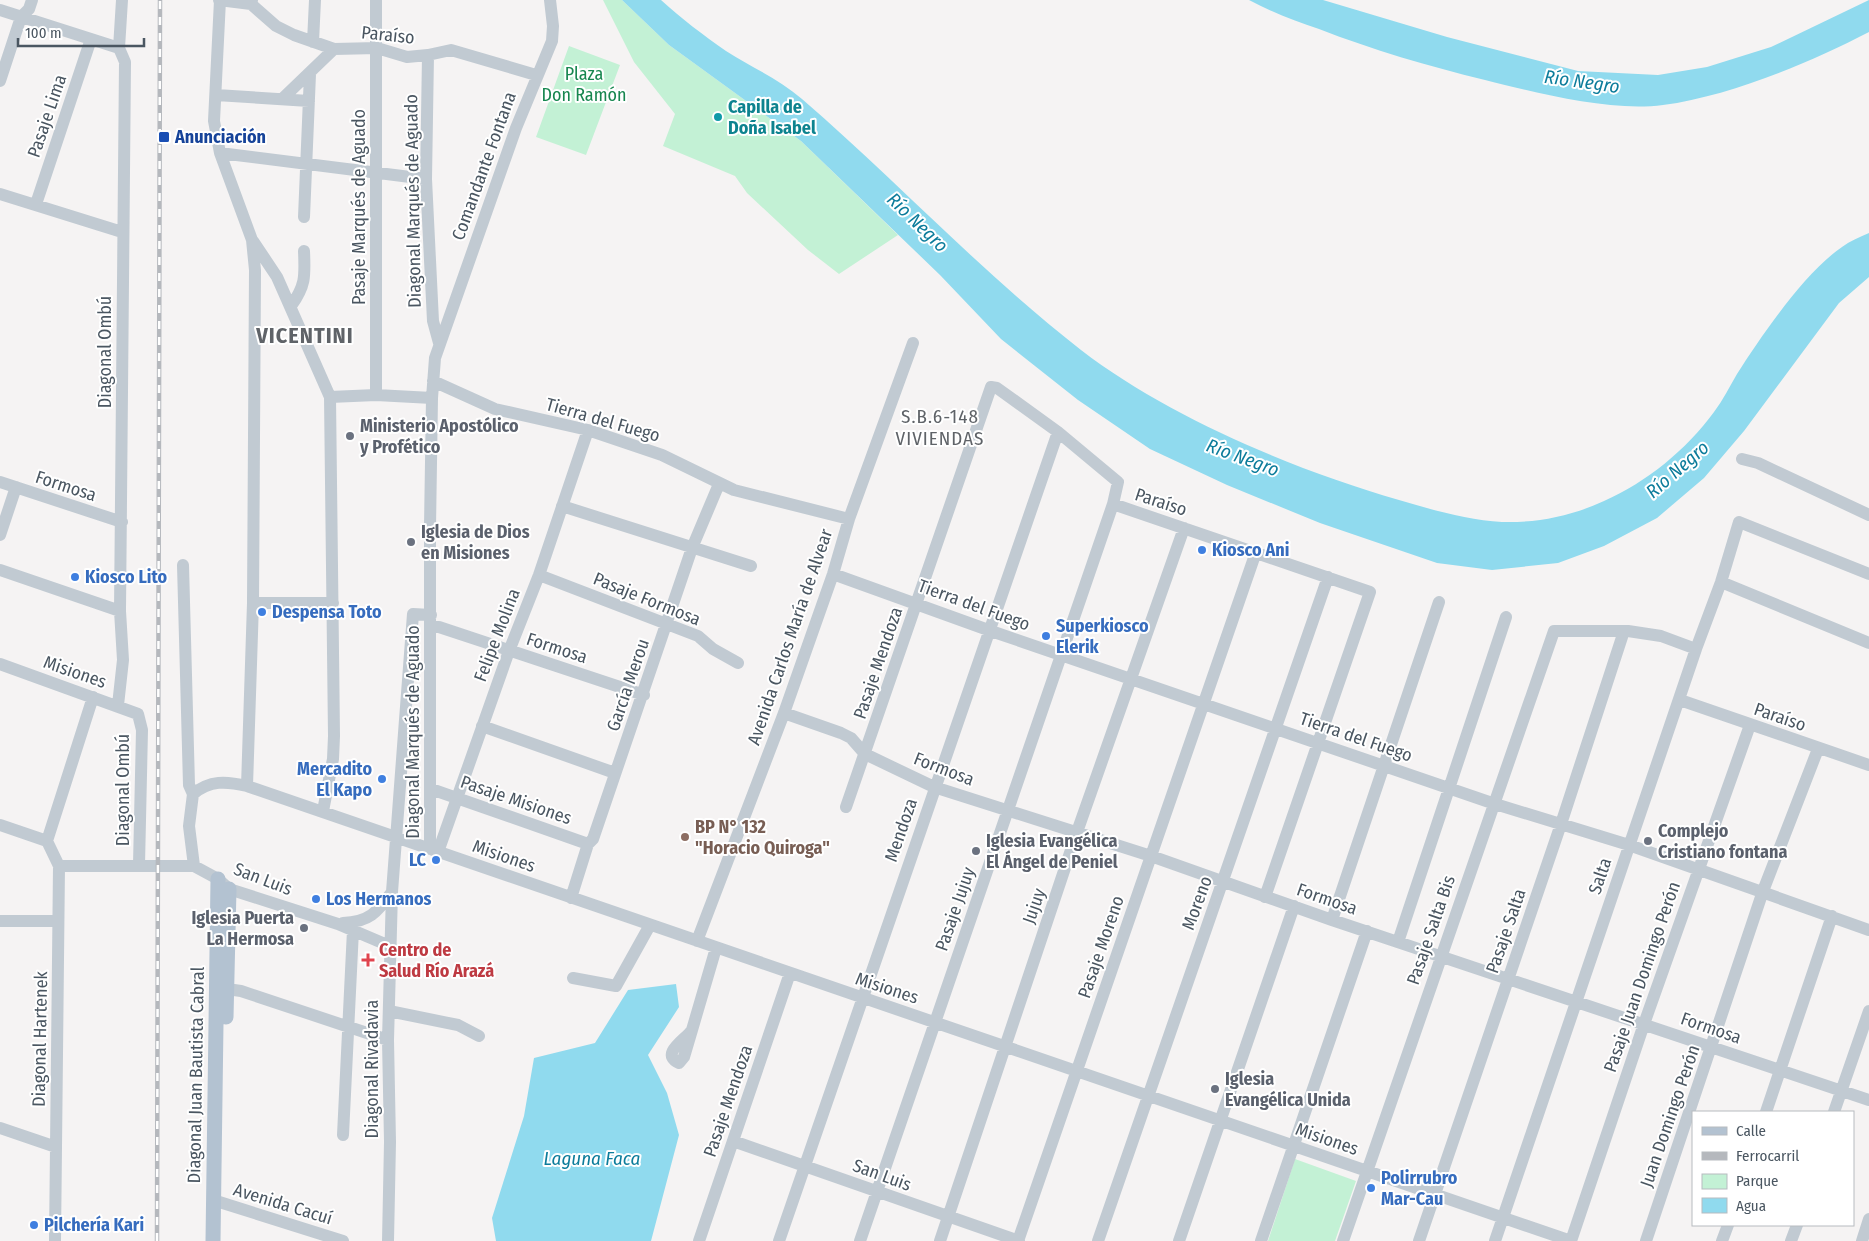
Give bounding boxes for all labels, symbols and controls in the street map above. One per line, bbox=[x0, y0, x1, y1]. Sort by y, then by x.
scale bar bbox=[18, 15, 144, 47]
street label: Paraíso bbox=[360, 21, 416, 49]
text: 100 m bbox=[25, 24, 62, 42]
park label: Plaza Don Ramón bbox=[542, 63, 626, 106]
water label: Río Negro bbox=[1543, 65, 1621, 98]
street label: Pasaje Lima bbox=[23, 71, 71, 160]
street label: Comandante Fontana bbox=[447, 89, 521, 243]
street label: Diagonal Marqués de Aguado bbox=[400, 94, 426, 308]
place label: Capilla de Doña Isabel bbox=[728, 96, 816, 139]
street label: Pasaje Marqués de Aguado bbox=[348, 109, 370, 305]
marker: Capilla de Doña Isabel bbox=[712, 111, 724, 123]
place label: Anunciación bbox=[174, 126, 266, 148]
marker: Anunciación bbox=[157, 130, 171, 144]
water label: Río Negro bbox=[882, 188, 953, 257]
street label: Diagonal Ombú bbox=[94, 296, 116, 408]
district label: VICENTINI bbox=[255, 322, 354, 349]
street label: Tierra del Fuego bbox=[543, 393, 663, 447]
district label: S.B.6-148 VIVIENDAS bbox=[895, 405, 985, 450]
place label: Ministerio Apostólico y Profético bbox=[359, 415, 519, 458]
marker: Ministerio Apostólico y Profético bbox=[344, 430, 356, 442]
water label: Río Negro bbox=[1203, 434, 1282, 481]
water label: Río Negro bbox=[1641, 436, 1714, 503]
street label: Formosa bbox=[33, 466, 99, 506]
street label: Paraíso bbox=[1132, 483, 1190, 521]
place label: Iglesia de Dios en Misiones bbox=[421, 521, 530, 564]
street label: Avenida Carlos María de Alvear bbox=[743, 525, 838, 748]
marker: Iglesia de Dios en Misiones bbox=[405, 536, 417, 548]
place label: Kiosco Ani bbox=[1212, 539, 1289, 561]
marker: Kiosco Ani bbox=[1196, 544, 1208, 556]
place label: Kiosco Lito bbox=[85, 566, 168, 588]
street label: Pasaje Formosa bbox=[590, 567, 704, 631]
marker: Kiosco Lito bbox=[69, 571, 81, 583]
street label: Tierra del Fuego bbox=[915, 575, 1033, 635]
street label: Felipe Molina bbox=[469, 585, 525, 685]
place label: Despensa Toto bbox=[272, 601, 382, 623]
street label: Pasaje Mendoza bbox=[849, 604, 907, 722]
marker: Despensa Toto bbox=[256, 606, 268, 618]
place label: Superkiosco Elerik bbox=[1056, 615, 1149, 658]
street label: Diagonal Marqués de Aguado bbox=[402, 625, 424, 839]
street label: Formosa bbox=[524, 628, 590, 668]
marker: Superkiosco Elerik bbox=[1040, 630, 1052, 642]
street label: García Merou bbox=[602, 636, 654, 734]
street label: Misiones bbox=[41, 651, 110, 693]
street label: Paraíso bbox=[1751, 698, 1809, 736]
street label: Tierra del Fuego bbox=[1297, 707, 1415, 767]
street label: Diagonal Ombú bbox=[112, 734, 134, 846]
street label: Formosa bbox=[911, 747, 977, 791]
place label: Mercadito El Kapo bbox=[297, 758, 372, 801]
street label: Pasaje Misiones bbox=[458, 771, 575, 829]
marker: Mercadito El Kapo bbox=[376, 773, 388, 785]
street label: Mendoza bbox=[880, 795, 922, 865]
place label: BP N° 132 "Horacio Quiroga" bbox=[695, 816, 830, 859]
place label: Complejo Cristiano fontana bbox=[1658, 820, 1787, 863]
place label: Iglesia Evangélica El Ángel de Peniel bbox=[986, 830, 1118, 873]
marker: BP N° 132 "Horacio Quiroga" bbox=[679, 831, 691, 843]
street label: Misiones bbox=[470, 835, 539, 877]
marker: Complejo Cristiano fontana bbox=[1642, 835, 1654, 847]
marker: Iglesia Evangélica El Ángel de Peniel bbox=[970, 845, 982, 857]
place label: LC bbox=[409, 849, 427, 871]
marker: LC bbox=[430, 854, 442, 866]
street label: Salta bbox=[1584, 855, 1616, 897]
street label: San Luis bbox=[231, 858, 296, 900]
street label: Pasaje Jujuy bbox=[930, 864, 980, 954]
street label: Pasaje Salta Bis bbox=[1402, 872, 1460, 988]
street label: Moreno bbox=[1177, 873, 1217, 933]
street label: Formosa bbox=[1294, 878, 1360, 920]
street label: Pasaje Juan Domingo Perón bbox=[1599, 879, 1685, 1075]
street label: Jujuy bbox=[1018, 885, 1050, 927]
street label: Pasaje Salta bbox=[1481, 886, 1531, 976]
place label: Los Hermanos bbox=[326, 888, 432, 910]
marker: Los Hermanos bbox=[310, 893, 322, 905]
street label: Pasaje Moreno bbox=[1073, 893, 1129, 1001]
place label: Iglesia Puerta La Hermosa bbox=[191, 907, 294, 950]
marker: Iglesia Puerta La Hermosa bbox=[298, 922, 310, 934]
place label: Centro de Salud Río Arazá bbox=[379, 939, 494, 982]
marker: Centro de Salud Río Arazá bbox=[361, 953, 375, 967]
street label: Diagonal Juan Bautista Cabral bbox=[183, 966, 209, 1184]
street label: Misiones bbox=[853, 967, 922, 1009]
street label: Diagonal Hartenek bbox=[28, 970, 52, 1107]
street label: Diagonal Rivadavia bbox=[361, 999, 383, 1138]
street label: Formosa bbox=[1678, 1007, 1744, 1049]
street label: Pasaje Mendoza bbox=[699, 1042, 757, 1160]
street label: Juan Domingo Perón bbox=[1635, 1042, 1705, 1190]
place label: Iglesia Evangélica Unida bbox=[1225, 1068, 1351, 1111]
marker: Iglesia Evangélica Unida bbox=[1209, 1083, 1221, 1095]
legend bbox=[1692, 1111, 1854, 1226]
street label: Misiones bbox=[1293, 1118, 1362, 1160]
text: Calle bbox=[1736, 1122, 1766, 1140]
water label: Laguna Faca bbox=[544, 1147, 640, 1170]
text: Ferrocarril bbox=[1736, 1147, 1799, 1165]
street label: San Luis bbox=[850, 1154, 915, 1196]
place label: Polirrubro Mar-Cau bbox=[1381, 1167, 1458, 1210]
text: Parque bbox=[1736, 1172, 1779, 1190]
street label: Avenida Cacuí bbox=[231, 1179, 336, 1230]
marker: Polirrubro Mar-Cau bbox=[1365, 1182, 1377, 1194]
text: Agua bbox=[1736, 1197, 1766, 1215]
place label: Pilchería Kari bbox=[44, 1214, 144, 1236]
marker: Pilchería Kari bbox=[28, 1219, 40, 1231]

